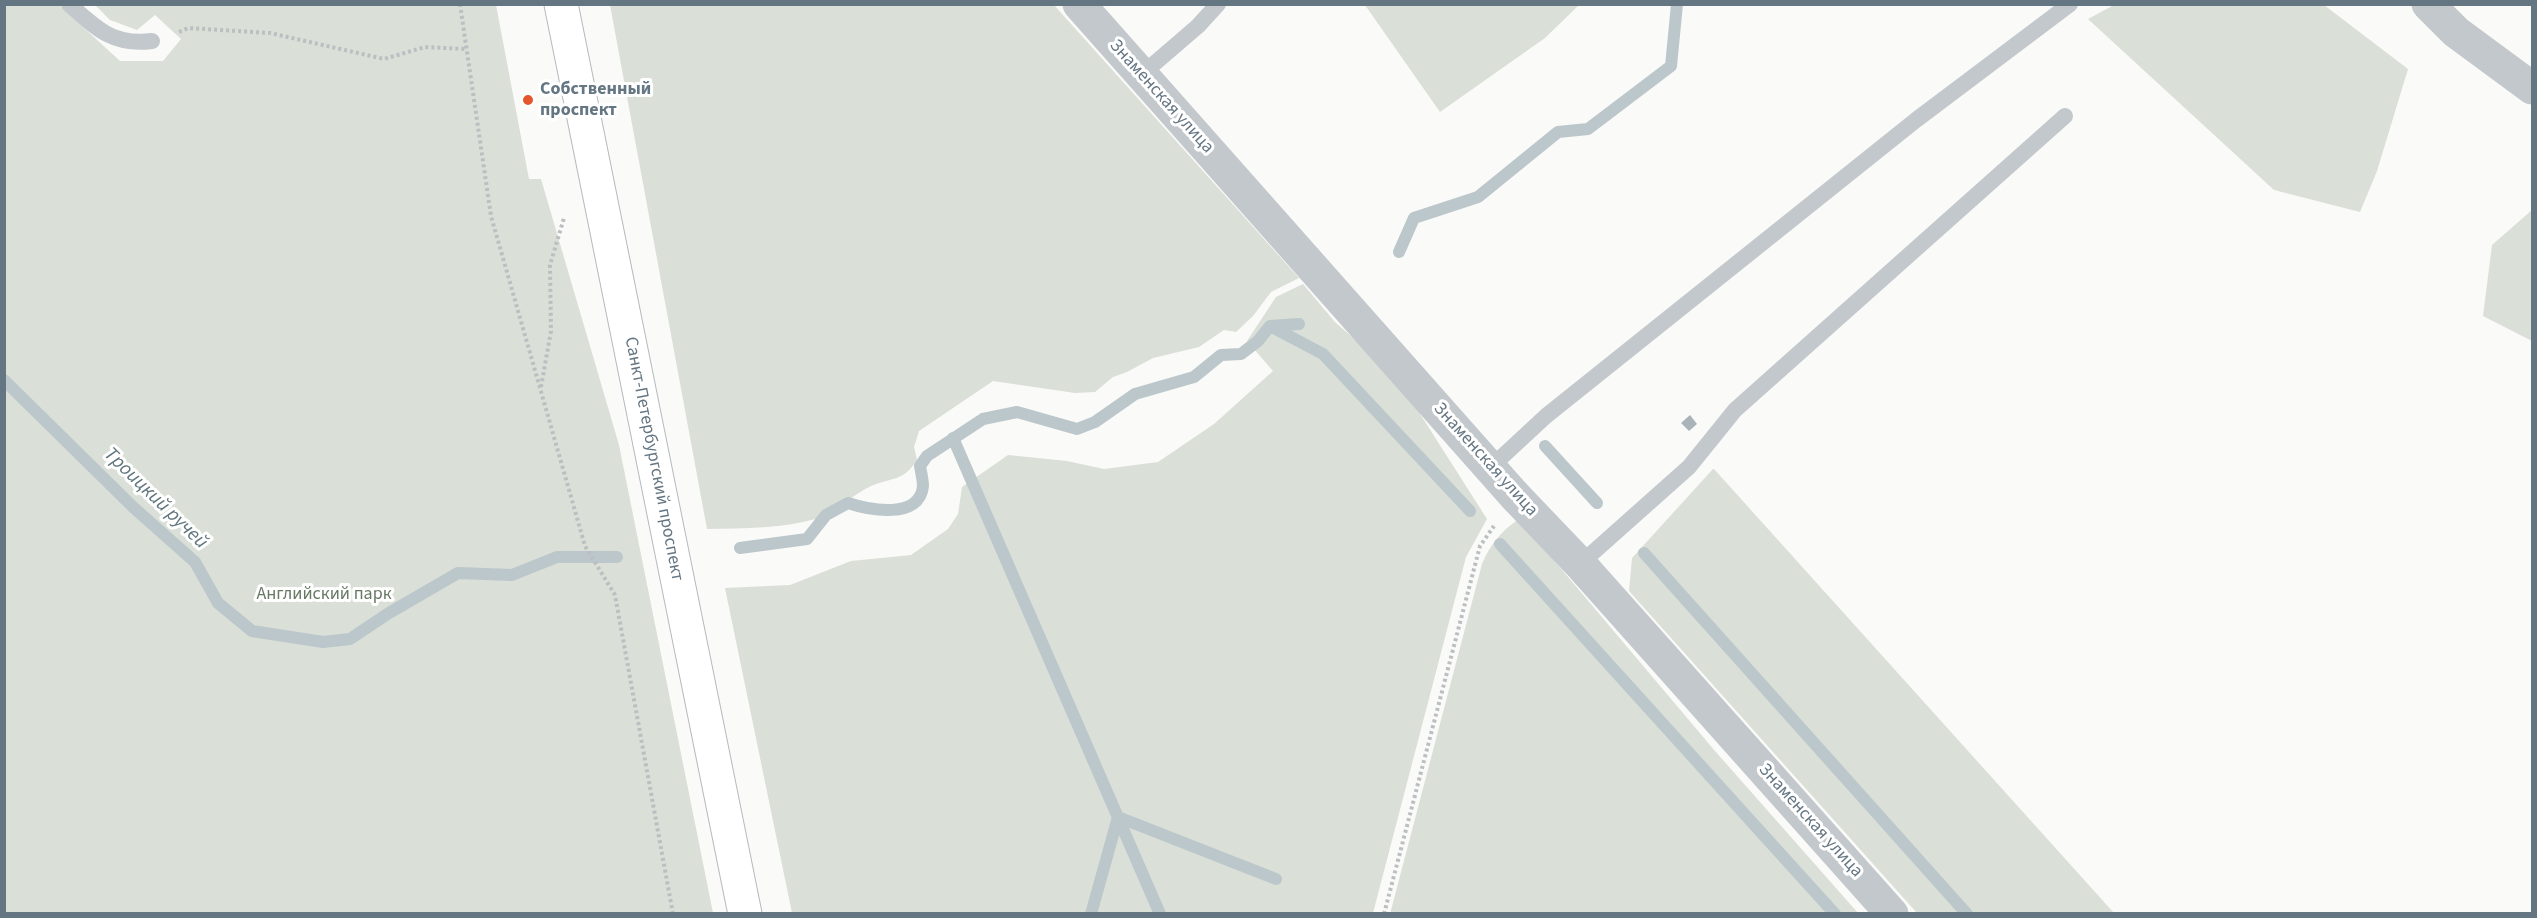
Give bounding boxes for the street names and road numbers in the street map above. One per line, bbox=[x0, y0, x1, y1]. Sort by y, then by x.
street label: Знаменская улица bbox=[1104, 36, 1218, 158]
street label: Санкт-Петербургский проспект bbox=[619, 335, 687, 583]
street label: Знаменская улица bbox=[1428, 399, 1542, 521]
street label: Знаменская улица bbox=[1753, 760, 1867, 882]

